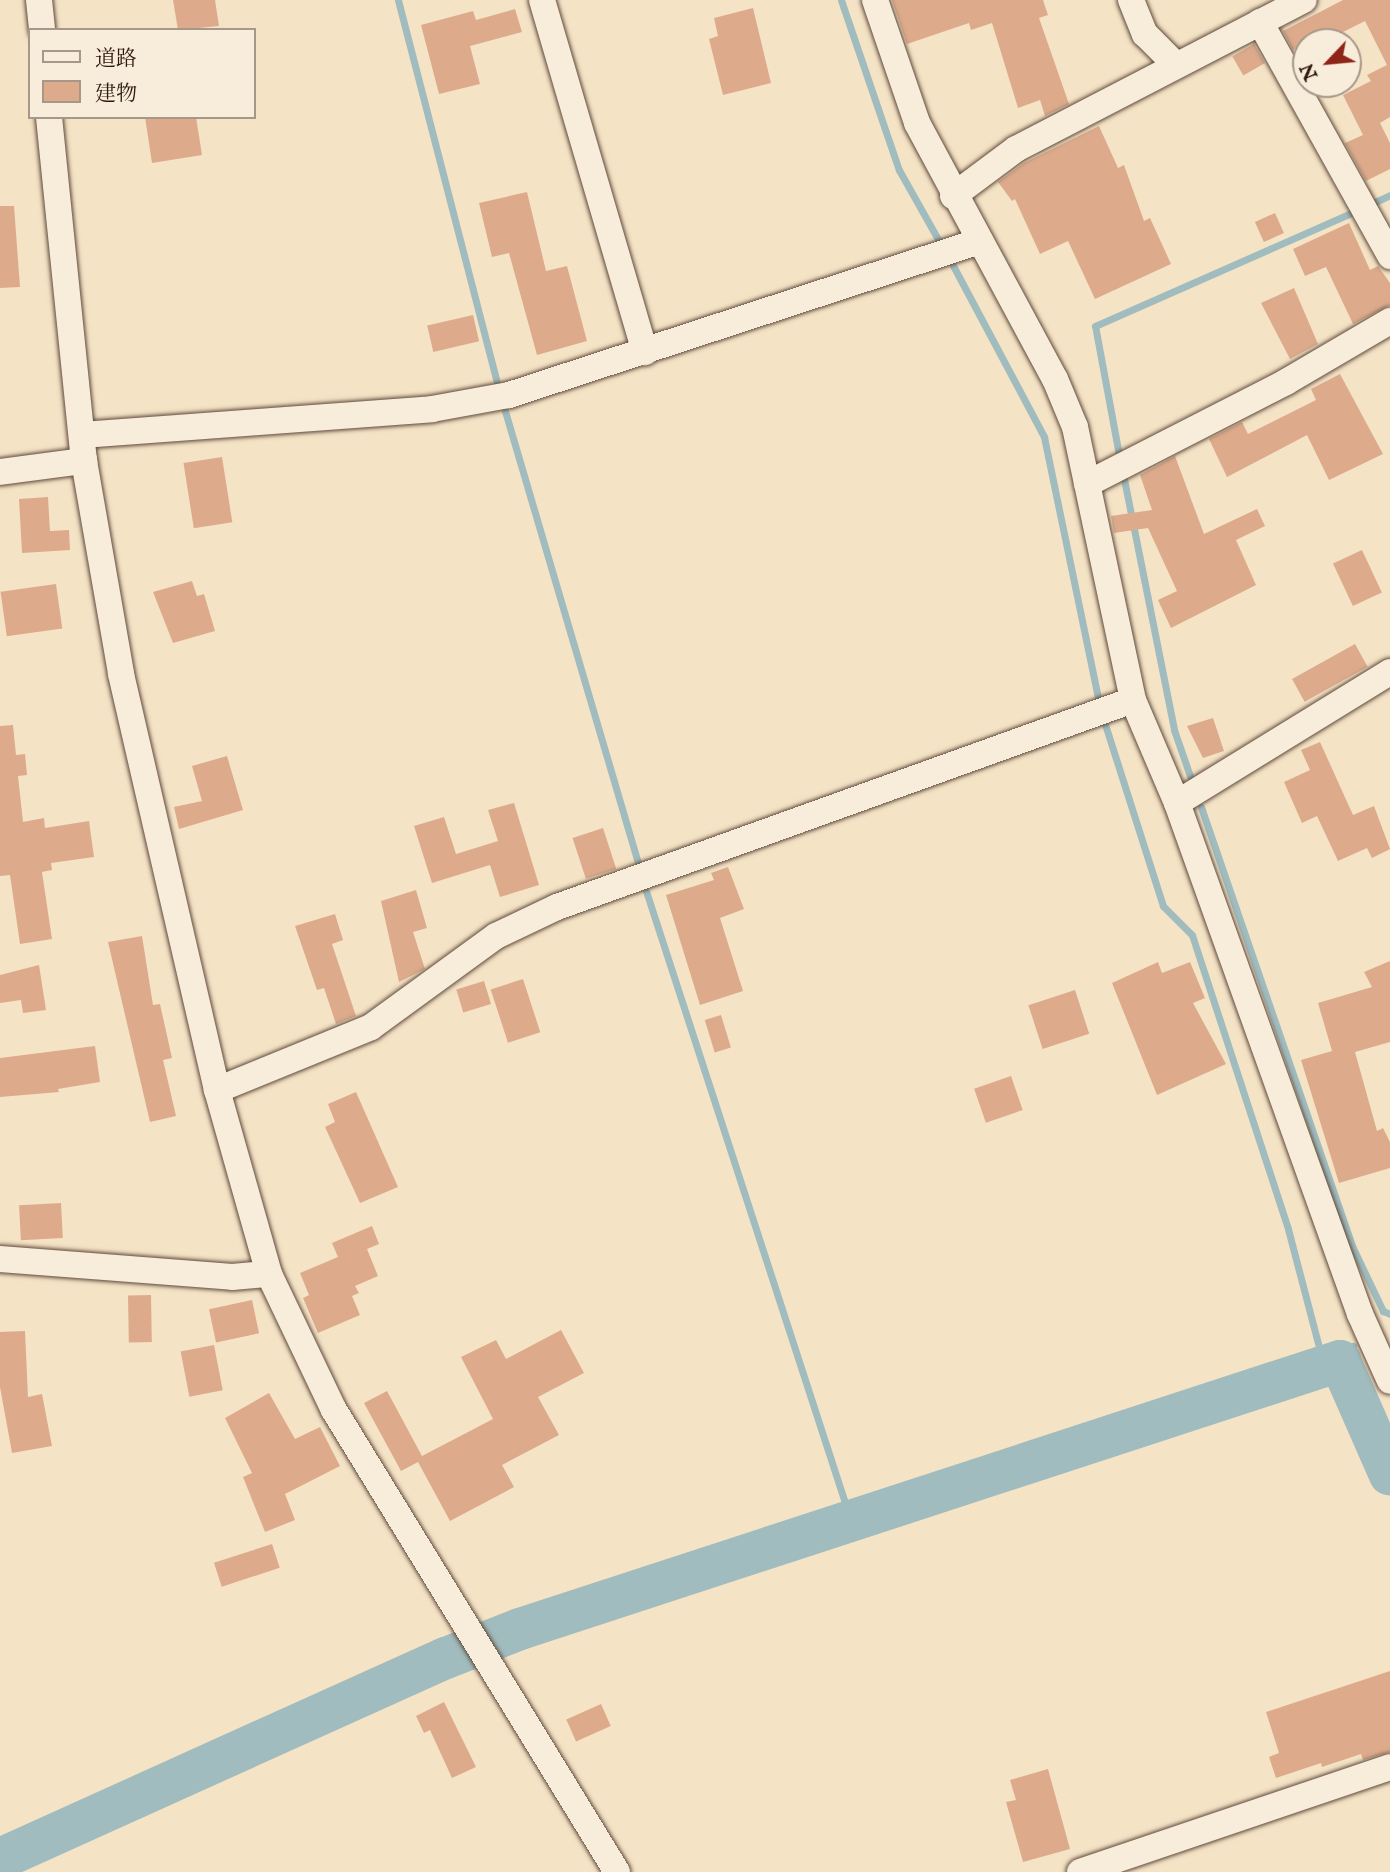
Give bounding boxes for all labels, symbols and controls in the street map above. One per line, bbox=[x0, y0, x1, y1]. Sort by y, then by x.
legend bbox=[28, 28, 256, 119]
north arrow bbox=[1292, 28, 1362, 98]
text: 道路 bbox=[95, 46, 137, 73]
text: N bbox=[1296, 59, 1324, 84]
text: 建物 bbox=[95, 81, 137, 108]

